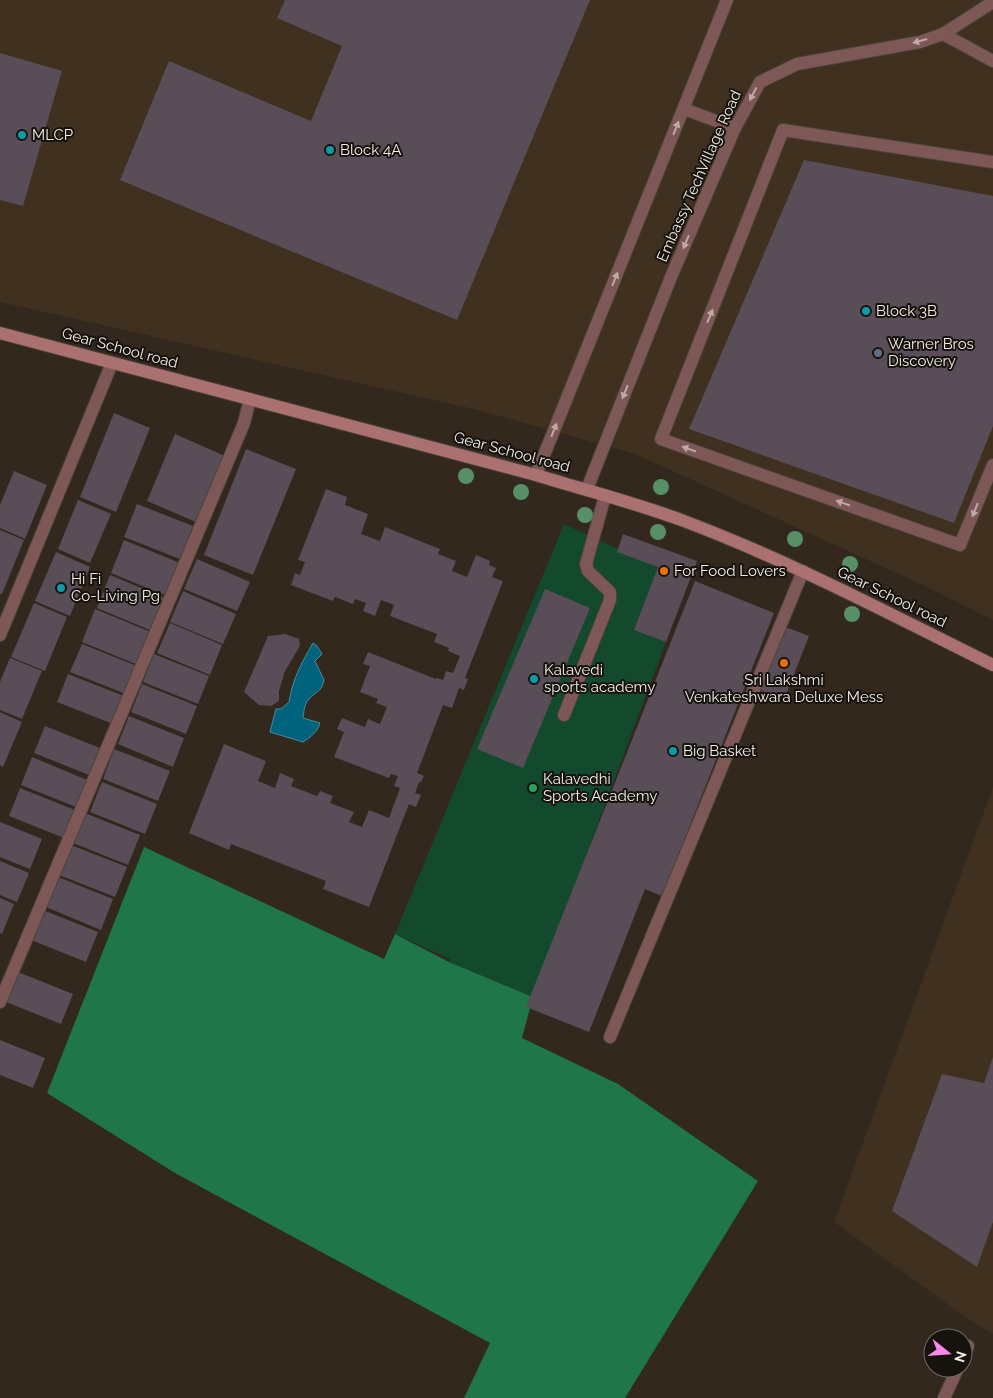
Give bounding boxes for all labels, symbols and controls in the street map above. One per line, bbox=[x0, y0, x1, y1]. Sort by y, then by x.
one-way arrow bbox=[912, 38, 927, 46]
street label: Embassy TechVillage Road bbox=[653, 87, 745, 265]
one-way arrow bbox=[749, 87, 757, 101]
one-way arrow bbox=[672, 120, 680, 135]
place label: MLCP bbox=[32, 126, 73, 144]
marker: MLCP bbox=[16, 129, 28, 141]
place label: Block 4A bbox=[340, 141, 401, 159]
marker: Block 4A bbox=[324, 144, 336, 156]
one-way arrow bbox=[682, 235, 690, 249]
one-way arrow bbox=[612, 272, 620, 286]
place label: Block 3B bbox=[876, 302, 937, 320]
marker: Block 3B bbox=[860, 305, 872, 317]
one-way arrow bbox=[706, 309, 714, 324]
street label: Gear School road bbox=[60, 324, 180, 372]
place label: Warner Bros Discovery bbox=[888, 335, 974, 370]
marker: Warner Bros Discovery bbox=[872, 347, 884, 359]
one-way arrow bbox=[621, 385, 629, 400]
one-way arrow bbox=[551, 422, 559, 437]
street label: Gear School road bbox=[452, 428, 572, 476]
one-way arrow bbox=[682, 445, 697, 453]
one-way arrow bbox=[835, 499, 850, 506]
one-way arrow bbox=[970, 503, 978, 517]
place label: For Food Lovers bbox=[674, 562, 786, 580]
street label: Gear School road bbox=[834, 563, 950, 631]
marker: For Food Lovers bbox=[658, 565, 670, 577]
place label: Hi Fi Co-Living Pg bbox=[71, 570, 160, 605]
marker: Hi Fi Co-Living Pg bbox=[55, 582, 67, 594]
marker: Sri Lakshmi Venkateshwara Deluxe Mess bbox=[778, 657, 790, 669]
place label: Kalavedi sports academy bbox=[544, 661, 655, 696]
place label: Sri Lakshmi Venkateshwara Deluxe Mess bbox=[685, 671, 883, 706]
marker: Kalavedi sports academy bbox=[528, 673, 540, 685]
place label: Big Basket bbox=[683, 742, 756, 760]
marker: Big Basket bbox=[667, 745, 679, 757]
place label: Kalavedhi Sports Academy bbox=[543, 770, 657, 805]
marker: Kalavedhi Sports Academy bbox=[527, 782, 539, 794]
north arrow bbox=[923, 1328, 973, 1378]
text: N bbox=[951, 1349, 970, 1364]

